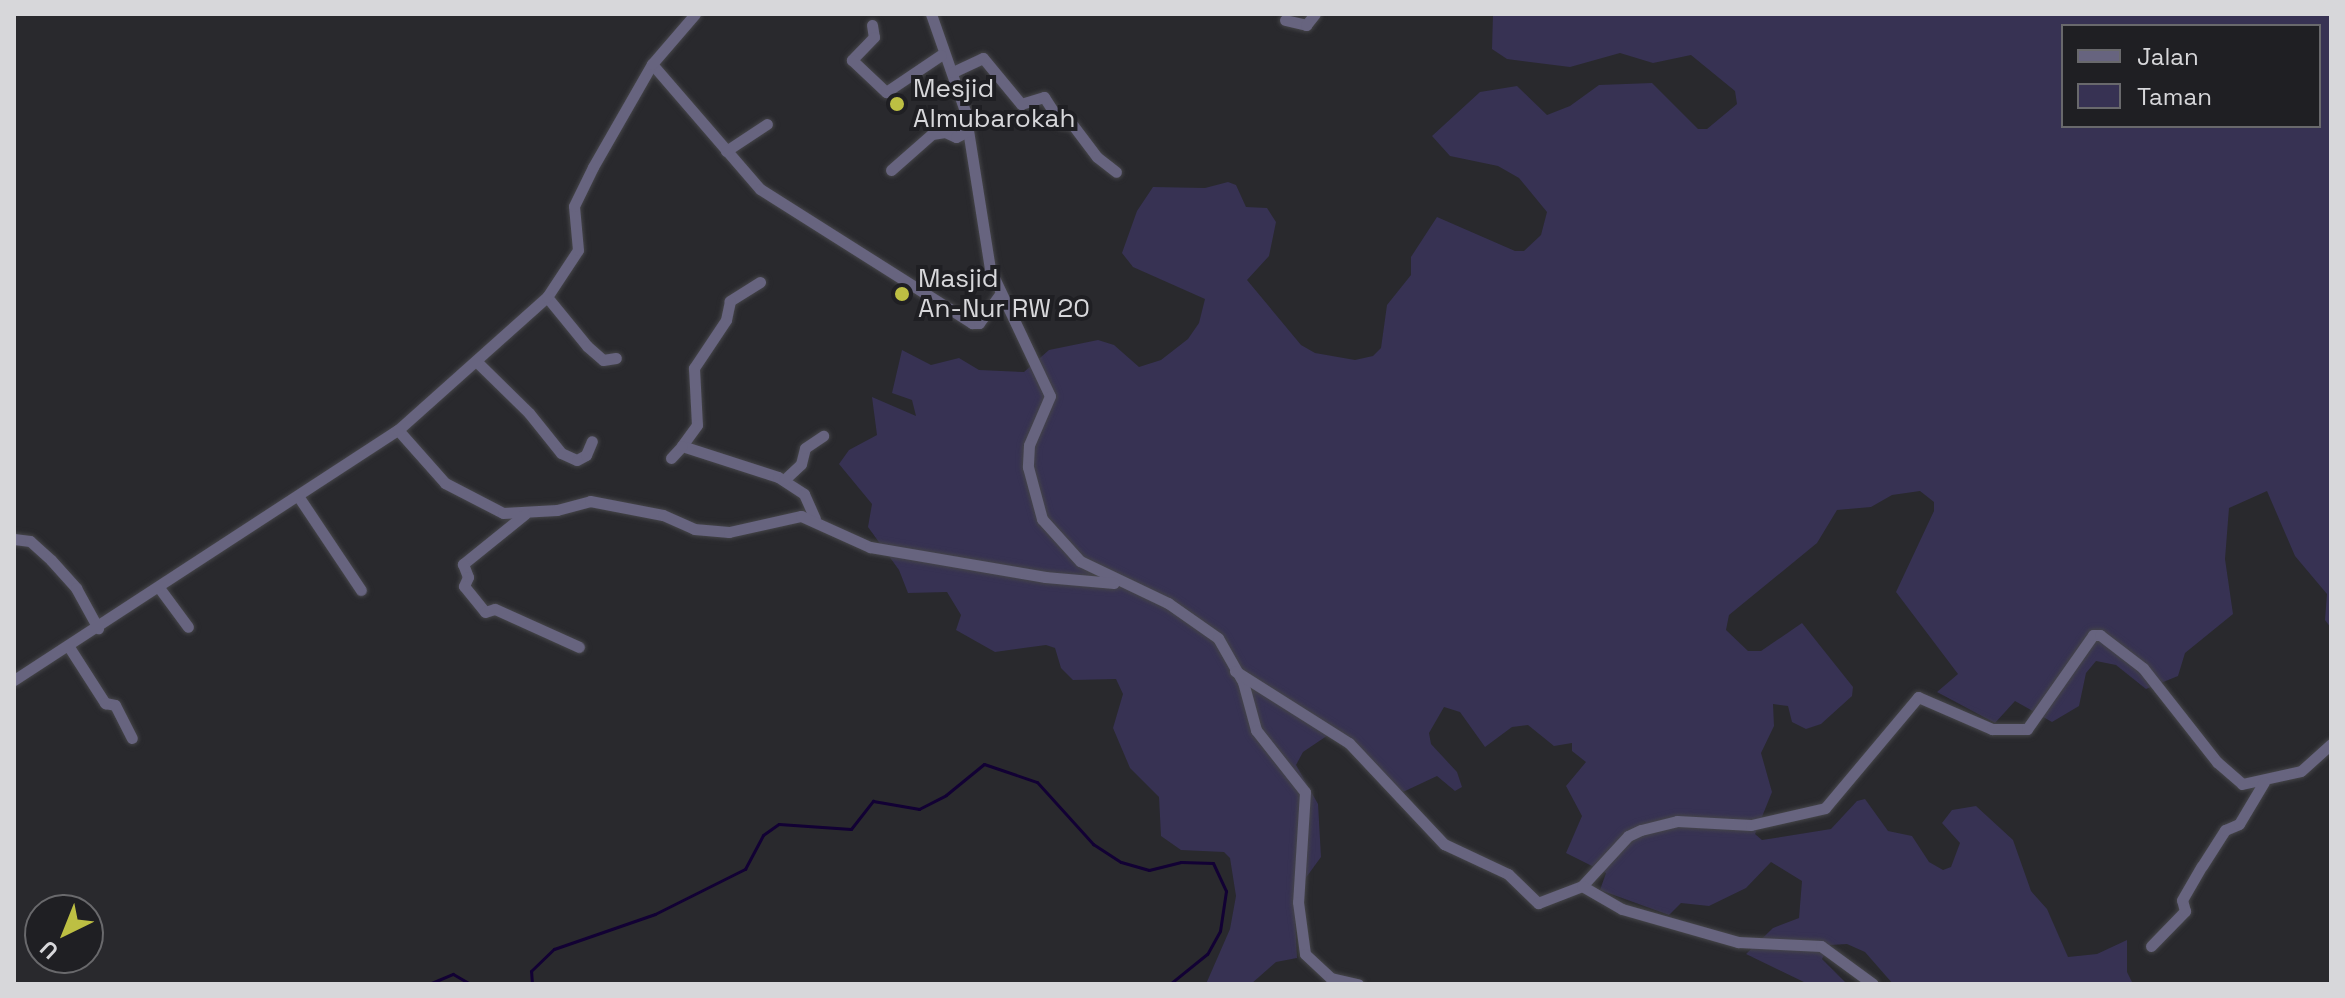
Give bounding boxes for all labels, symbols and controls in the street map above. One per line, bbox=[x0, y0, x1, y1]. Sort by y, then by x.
legend bbox=[2061, 24, 2321, 128]
text: Jalan bbox=[2137, 41, 2199, 72]
place label: Mesjid Almubarokah bbox=[913, 73, 1075, 134]
text: Taman bbox=[2137, 81, 2212, 112]
marker: Mesjid Almubarokah bbox=[888, 95, 906, 113]
place label: Masjid An-Nur RW 20 bbox=[918, 263, 1090, 324]
marker: Masjid An-Nur RW 20 bbox=[893, 285, 911, 303]
north arrow bbox=[24, 894, 104, 974]
text: U bbox=[34, 935, 64, 965]

